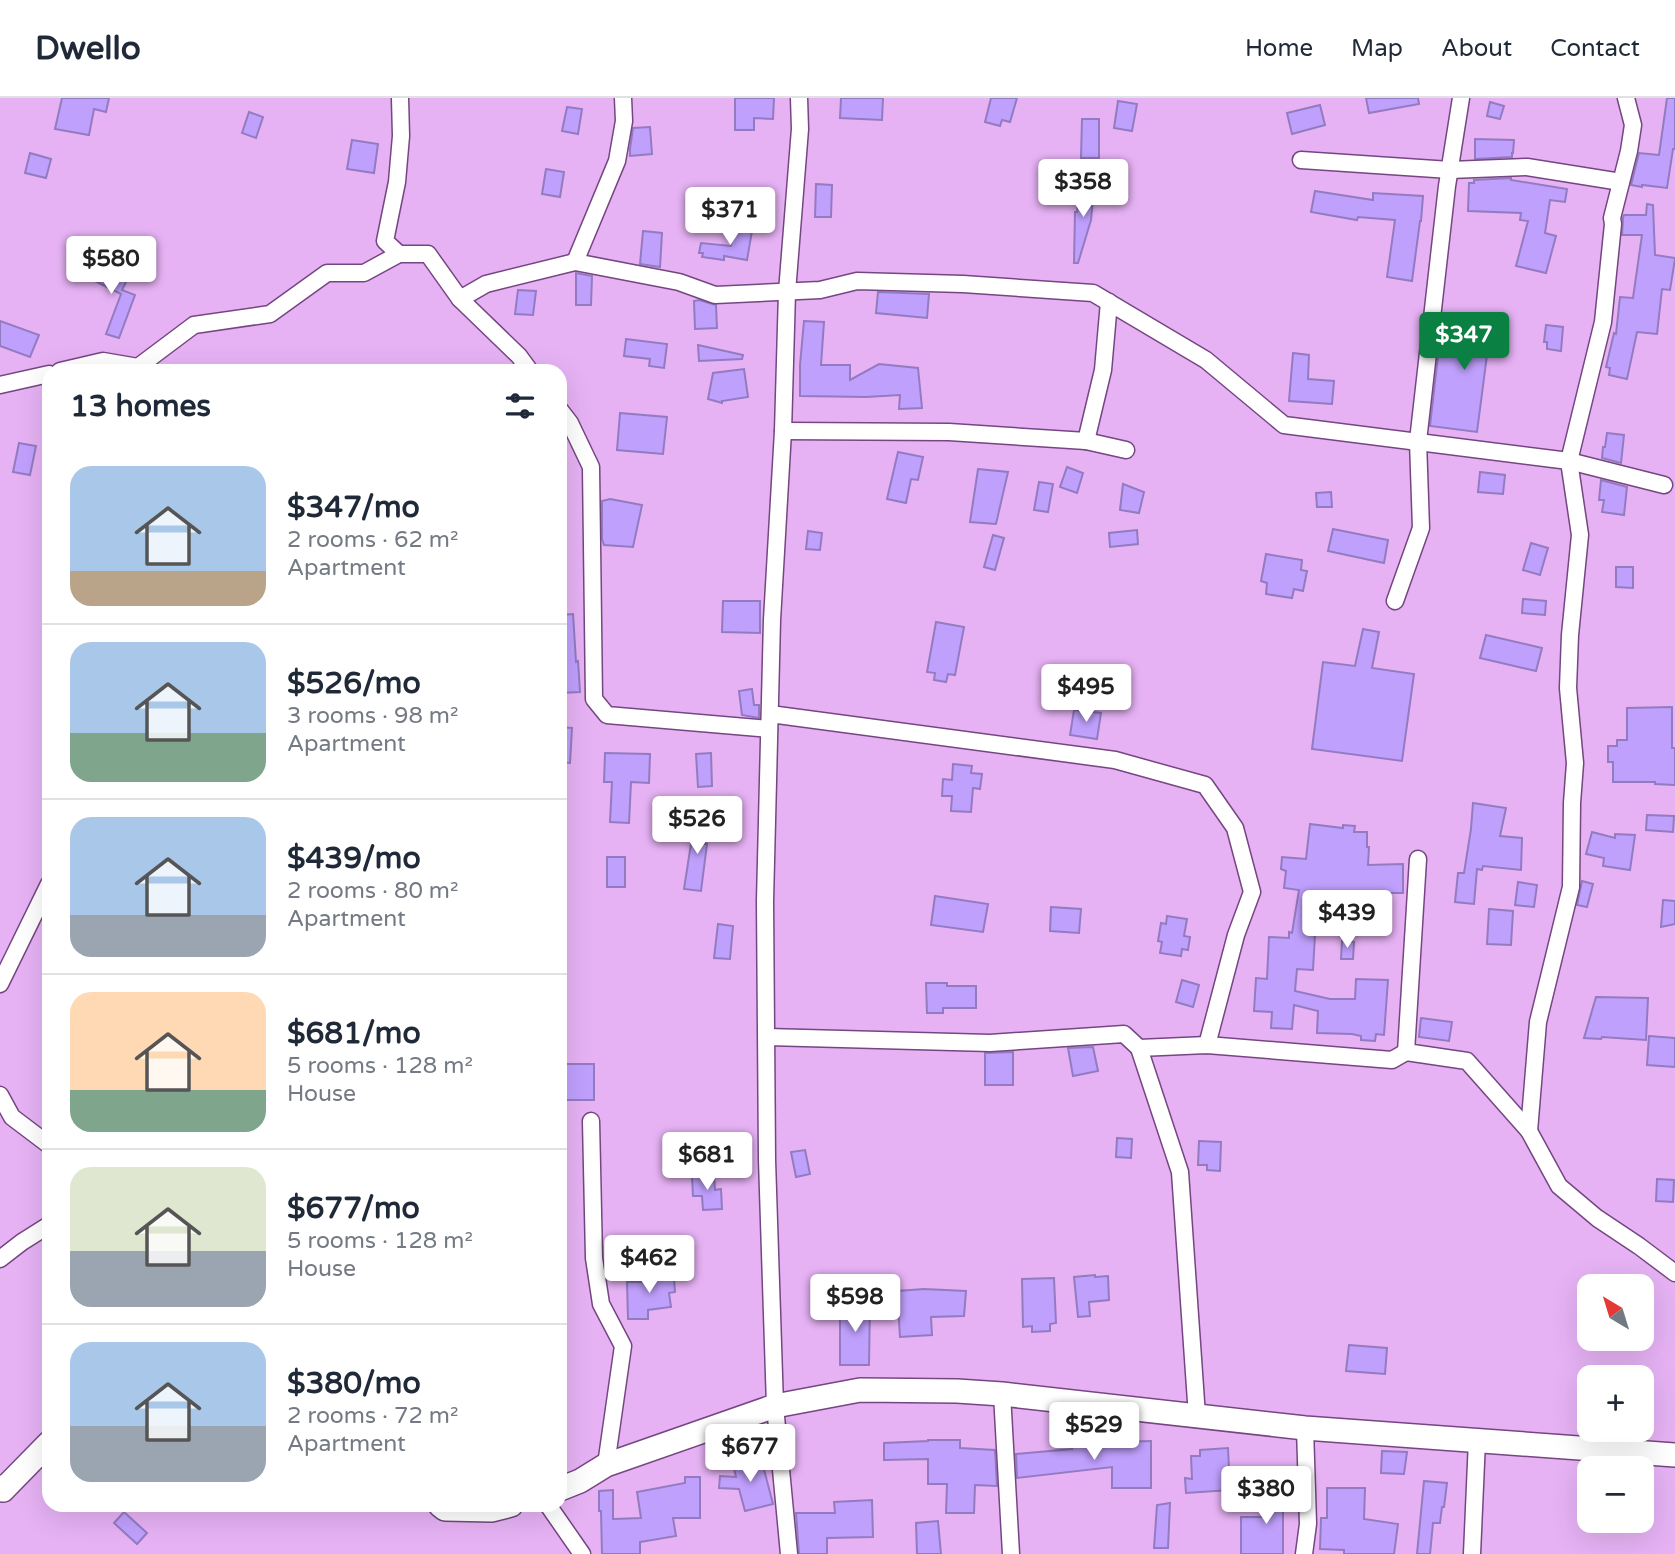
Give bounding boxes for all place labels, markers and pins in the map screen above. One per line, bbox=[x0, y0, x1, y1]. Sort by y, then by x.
pin: $358 bbox=[1042, 159, 1124, 219]
pin: $371 bbox=[689, 188, 771, 247]
pin: $580 bbox=[70, 236, 152, 296]
pin: $347 bbox=[1423, 313, 1505, 372]
pin: $495 bbox=[1045, 664, 1127, 724]
pin: $526 bbox=[656, 796, 738, 856]
pin: $439 bbox=[1306, 890, 1388, 950]
pin: $681 bbox=[666, 1132, 748, 1192]
pin: $462 bbox=[608, 1236, 690, 1295]
pin: $598 bbox=[814, 1274, 896, 1334]
pin: $529 bbox=[1053, 1402, 1135, 1462]
pin: $677 bbox=[709, 1424, 791, 1484]
pin: $380 bbox=[1225, 1466, 1307, 1526]

